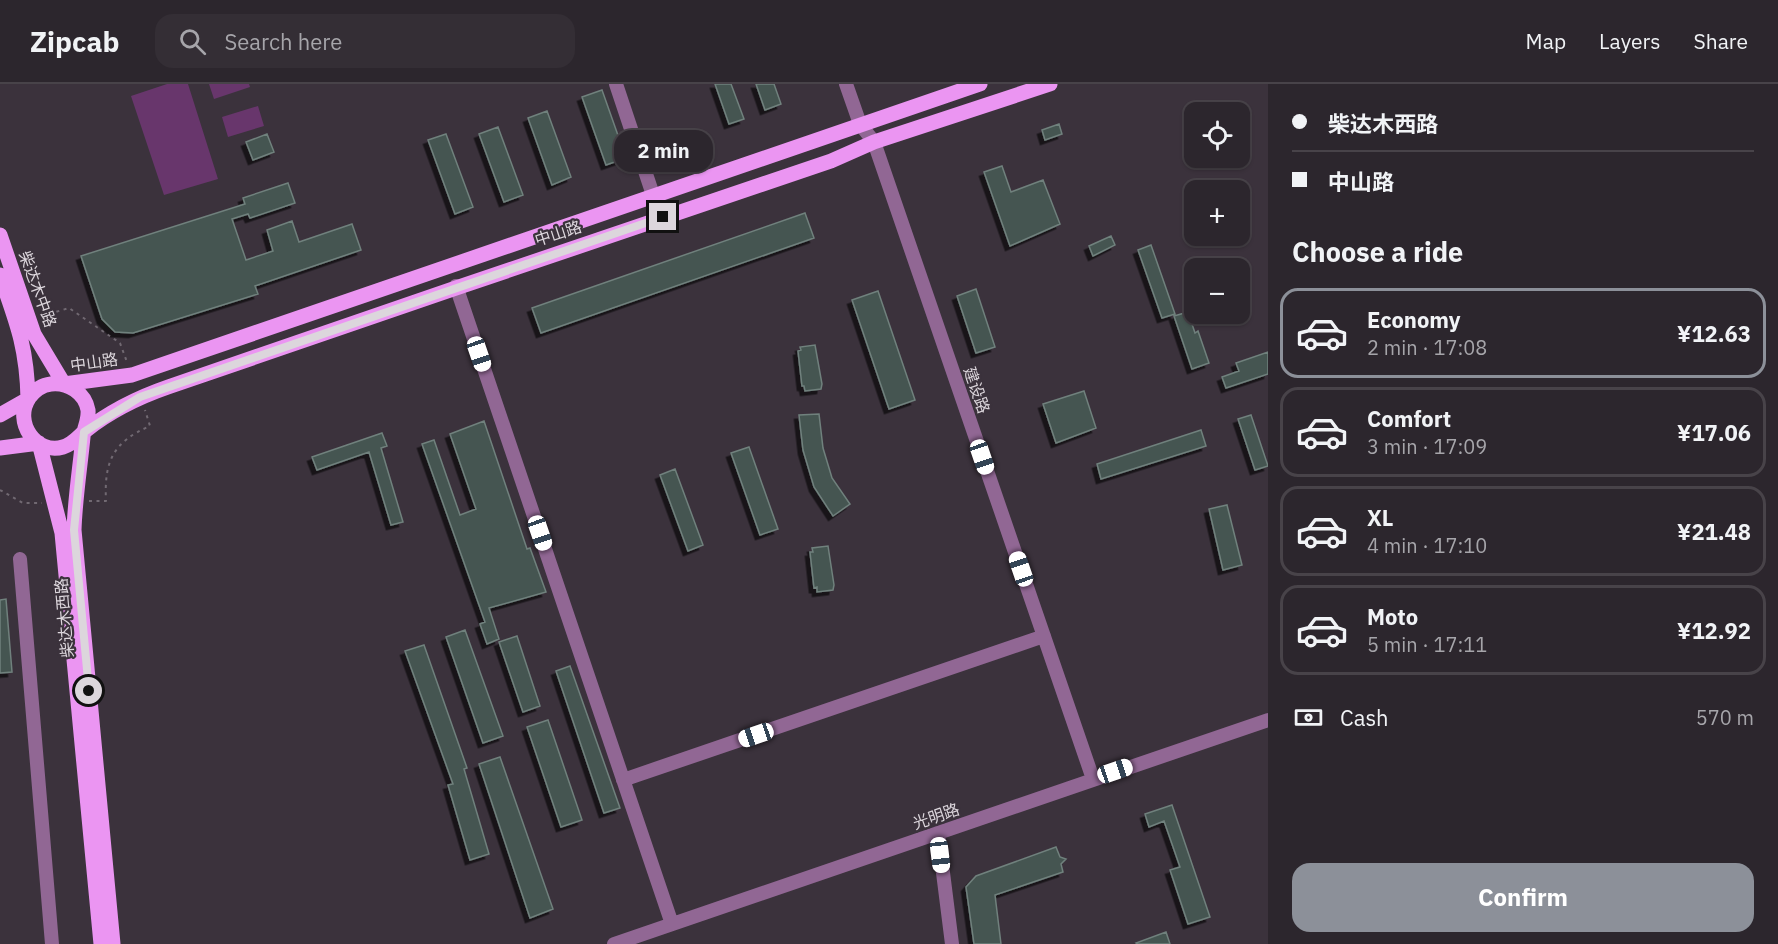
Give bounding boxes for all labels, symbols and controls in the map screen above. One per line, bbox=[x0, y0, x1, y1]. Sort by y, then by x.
search box bbox=[155, 14, 575, 68]
text: Zipcab bbox=[30, 23, 119, 60]
icon: search bbox=[176, 25, 209, 58]
text: Search here bbox=[224, 27, 342, 56]
text: Map bbox=[1526, 27, 1566, 55]
text: Layers bbox=[1599, 27, 1661, 55]
text: Share bbox=[1694, 27, 1748, 55]
map controls bbox=[1184, 102, 1250, 324]
button: locate bbox=[1184, 102, 1250, 168]
text: 柴达木西路 bbox=[1328, 109, 1438, 138]
callout: 2 min bbox=[614, 130, 712, 172]
text: 2 min bbox=[637, 137, 690, 164]
text: 中山路 bbox=[1328, 167, 1394, 196]
button: + bbox=[1184, 180, 1250, 246]
route end bbox=[649, 203, 676, 230]
street label: 中山路 bbox=[532, 216, 584, 250]
text: Choose a ride bbox=[1292, 234, 1463, 269]
street label: 柴达木中路 bbox=[15, 248, 61, 330]
button: − bbox=[1184, 258, 1250, 324]
text: Economy bbox=[1367, 305, 1461, 334]
icon: car bbox=[1295, 306, 1349, 360]
text: ¥12.63 bbox=[1677, 319, 1751, 348]
car bbox=[465, 334, 493, 374]
text: 2 min · 17:08 bbox=[1367, 334, 1487, 361]
street label: 中山路 bbox=[69, 349, 119, 375]
street label: 建设路 bbox=[960, 364, 994, 416]
text: Comfort bbox=[1367, 404, 1451, 433]
icon: car bbox=[1295, 405, 1349, 459]
text: ¥17.06 bbox=[1677, 418, 1751, 447]
text: 3 min · 17:09 bbox=[1367, 433, 1487, 460]
car bbox=[968, 437, 996, 477]
text: XL bbox=[1367, 503, 1393, 532]
icon: car bbox=[1295, 504, 1349, 558]
car bbox=[526, 513, 554, 553]
text: ¥21.48 bbox=[1677, 517, 1751, 546]
text: 4 min · 17:10 bbox=[1367, 532, 1487, 559]
car bbox=[1007, 549, 1035, 589]
street label: 柴达木西路 bbox=[51, 577, 77, 659]
text: Moto bbox=[1367, 602, 1418, 631]
icon: car bbox=[1295, 603, 1349, 657]
text: ¥12.92 bbox=[1677, 616, 1751, 645]
text: 5 min · 17:11 bbox=[1367, 631, 1487, 658]
route start bbox=[75, 677, 102, 704]
icon: cash bbox=[1292, 701, 1325, 734]
text: Cash bbox=[1340, 703, 1389, 732]
text: 570 m bbox=[1696, 704, 1754, 731]
car bbox=[736, 721, 776, 749]
car bbox=[1095, 757, 1135, 785]
street label: 光明路 bbox=[910, 799, 962, 833]
car bbox=[929, 836, 951, 874]
button: Confirm bbox=[1292, 863, 1754, 932]

